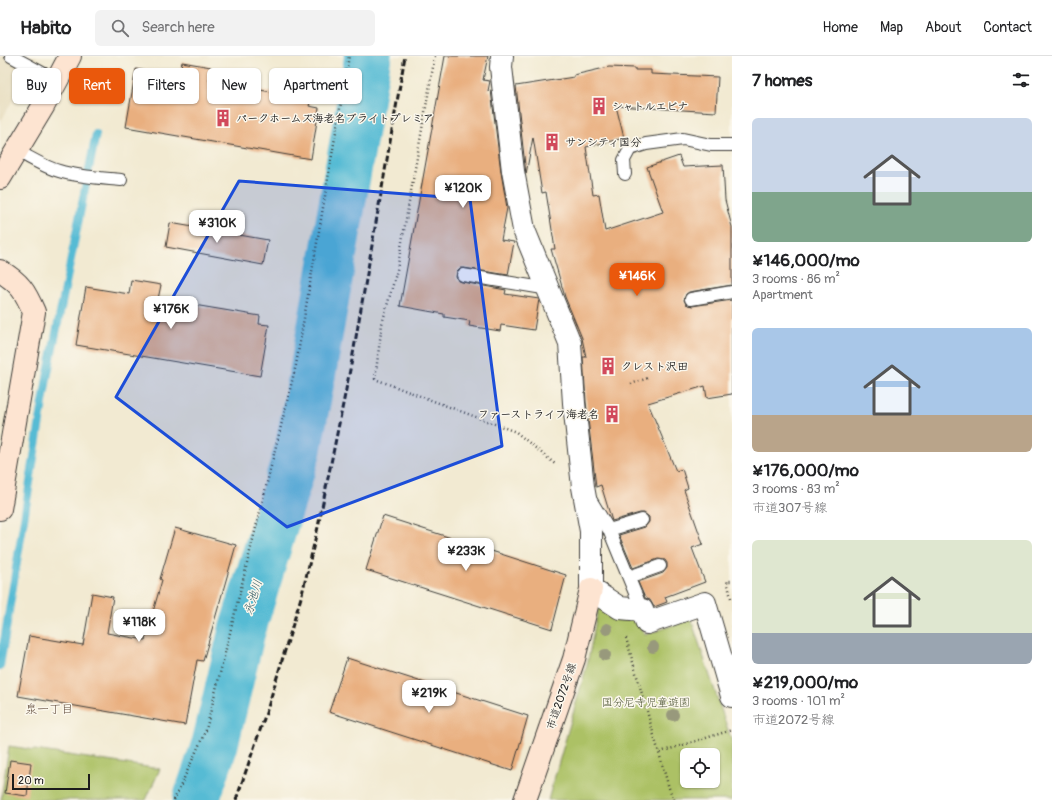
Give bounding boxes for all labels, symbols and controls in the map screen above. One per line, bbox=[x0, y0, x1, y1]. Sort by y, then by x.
search box bbox=[95, 10, 375, 46]
text: Habito bbox=[20, 16, 71, 40]
icon: search bbox=[109, 17, 131, 39]
text: Search here bbox=[141, 18, 215, 37]
text: Home bbox=[823, 19, 858, 36]
text: Map bbox=[880, 19, 903, 36]
text: About bbox=[925, 19, 961, 36]
text: Contact bbox=[983, 19, 1032, 36]
chip: Buy bbox=[12, 68, 61, 104]
chip: Rent bbox=[69, 68, 125, 104]
chip: Filters bbox=[133, 68, 199, 104]
chip: New bbox=[207, 68, 261, 104]
chip: Apartment bbox=[269, 68, 362, 104]
icon: filters bbox=[1010, 69, 1032, 91]
text: 7 homes bbox=[752, 70, 812, 91]
building icon: シャトルエビナ bbox=[589, 96, 609, 116]
place label: シャトルエビナ bbox=[612, 100, 689, 113]
building icon: パークホームズ海老名ブライトプレミア bbox=[213, 108, 233, 128]
place label: パークホームズ海老名ブライトプレミア bbox=[236, 112, 434, 125]
building icon: サンシティ国分 bbox=[542, 132, 562, 152]
place label: サンシティ国分 bbox=[565, 136, 641, 149]
icon: home bbox=[856, 144, 928, 216]
pin: ¥120K bbox=[435, 175, 491, 209]
text: ¥120K bbox=[444, 180, 482, 196]
pin: ¥310K bbox=[189, 210, 245, 244]
text: ¥310K bbox=[198, 215, 236, 231]
text: ¥146,000/mo bbox=[752, 250, 860, 271]
pin: ¥146K bbox=[609, 263, 665, 297]
text: ¥146K bbox=[618, 268, 656, 284]
text: 3 rooms · 86 m² bbox=[752, 271, 840, 287]
text: Apartment bbox=[752, 287, 813, 303]
pin: ¥176K bbox=[143, 296, 199, 330]
text: ¥176K bbox=[153, 301, 189, 317]
icon: home bbox=[856, 354, 928, 426]
building icon: クレスト沢田 bbox=[598, 356, 618, 376]
place label: クレスト沢田 bbox=[621, 360, 688, 373]
building icon: ファーストライフ海老名 bbox=[602, 404, 622, 424]
place label: ファーストライフ海老名 bbox=[478, 408, 599, 421]
text: ¥176,000/mo bbox=[752, 460, 859, 481]
text: 3 rooms · 83 m² bbox=[752, 481, 840, 497]
text: 市道307号線 bbox=[752, 500, 827, 516]
pin: ¥233K bbox=[438, 538, 494, 572]
text: ¥233K bbox=[447, 543, 485, 559]
icon: home bbox=[856, 566, 928, 638]
water label: 永池川 bbox=[241, 578, 266, 617]
pin: ¥118K bbox=[111, 609, 167, 643]
text: ¥118K bbox=[122, 614, 156, 630]
street label: 市道2072号線 bbox=[544, 661, 579, 731]
text: ¥219,000/mo bbox=[752, 672, 858, 693]
pin: ¥219K bbox=[401, 680, 457, 714]
text: ¥219K bbox=[411, 685, 447, 701]
text: 3 rooms · 101 m² bbox=[752, 693, 845, 709]
park label: 国分尼寺児童遊園 bbox=[602, 696, 690, 709]
district label: 泉一丁目 bbox=[25, 702, 73, 717]
text: 市道2072号線 bbox=[752, 712, 834, 728]
map controls bbox=[680, 748, 720, 788]
button: locate bbox=[680, 748, 720, 788]
scale bar bbox=[12, 772, 90, 791]
text: 20 m bbox=[18, 774, 44, 787]

